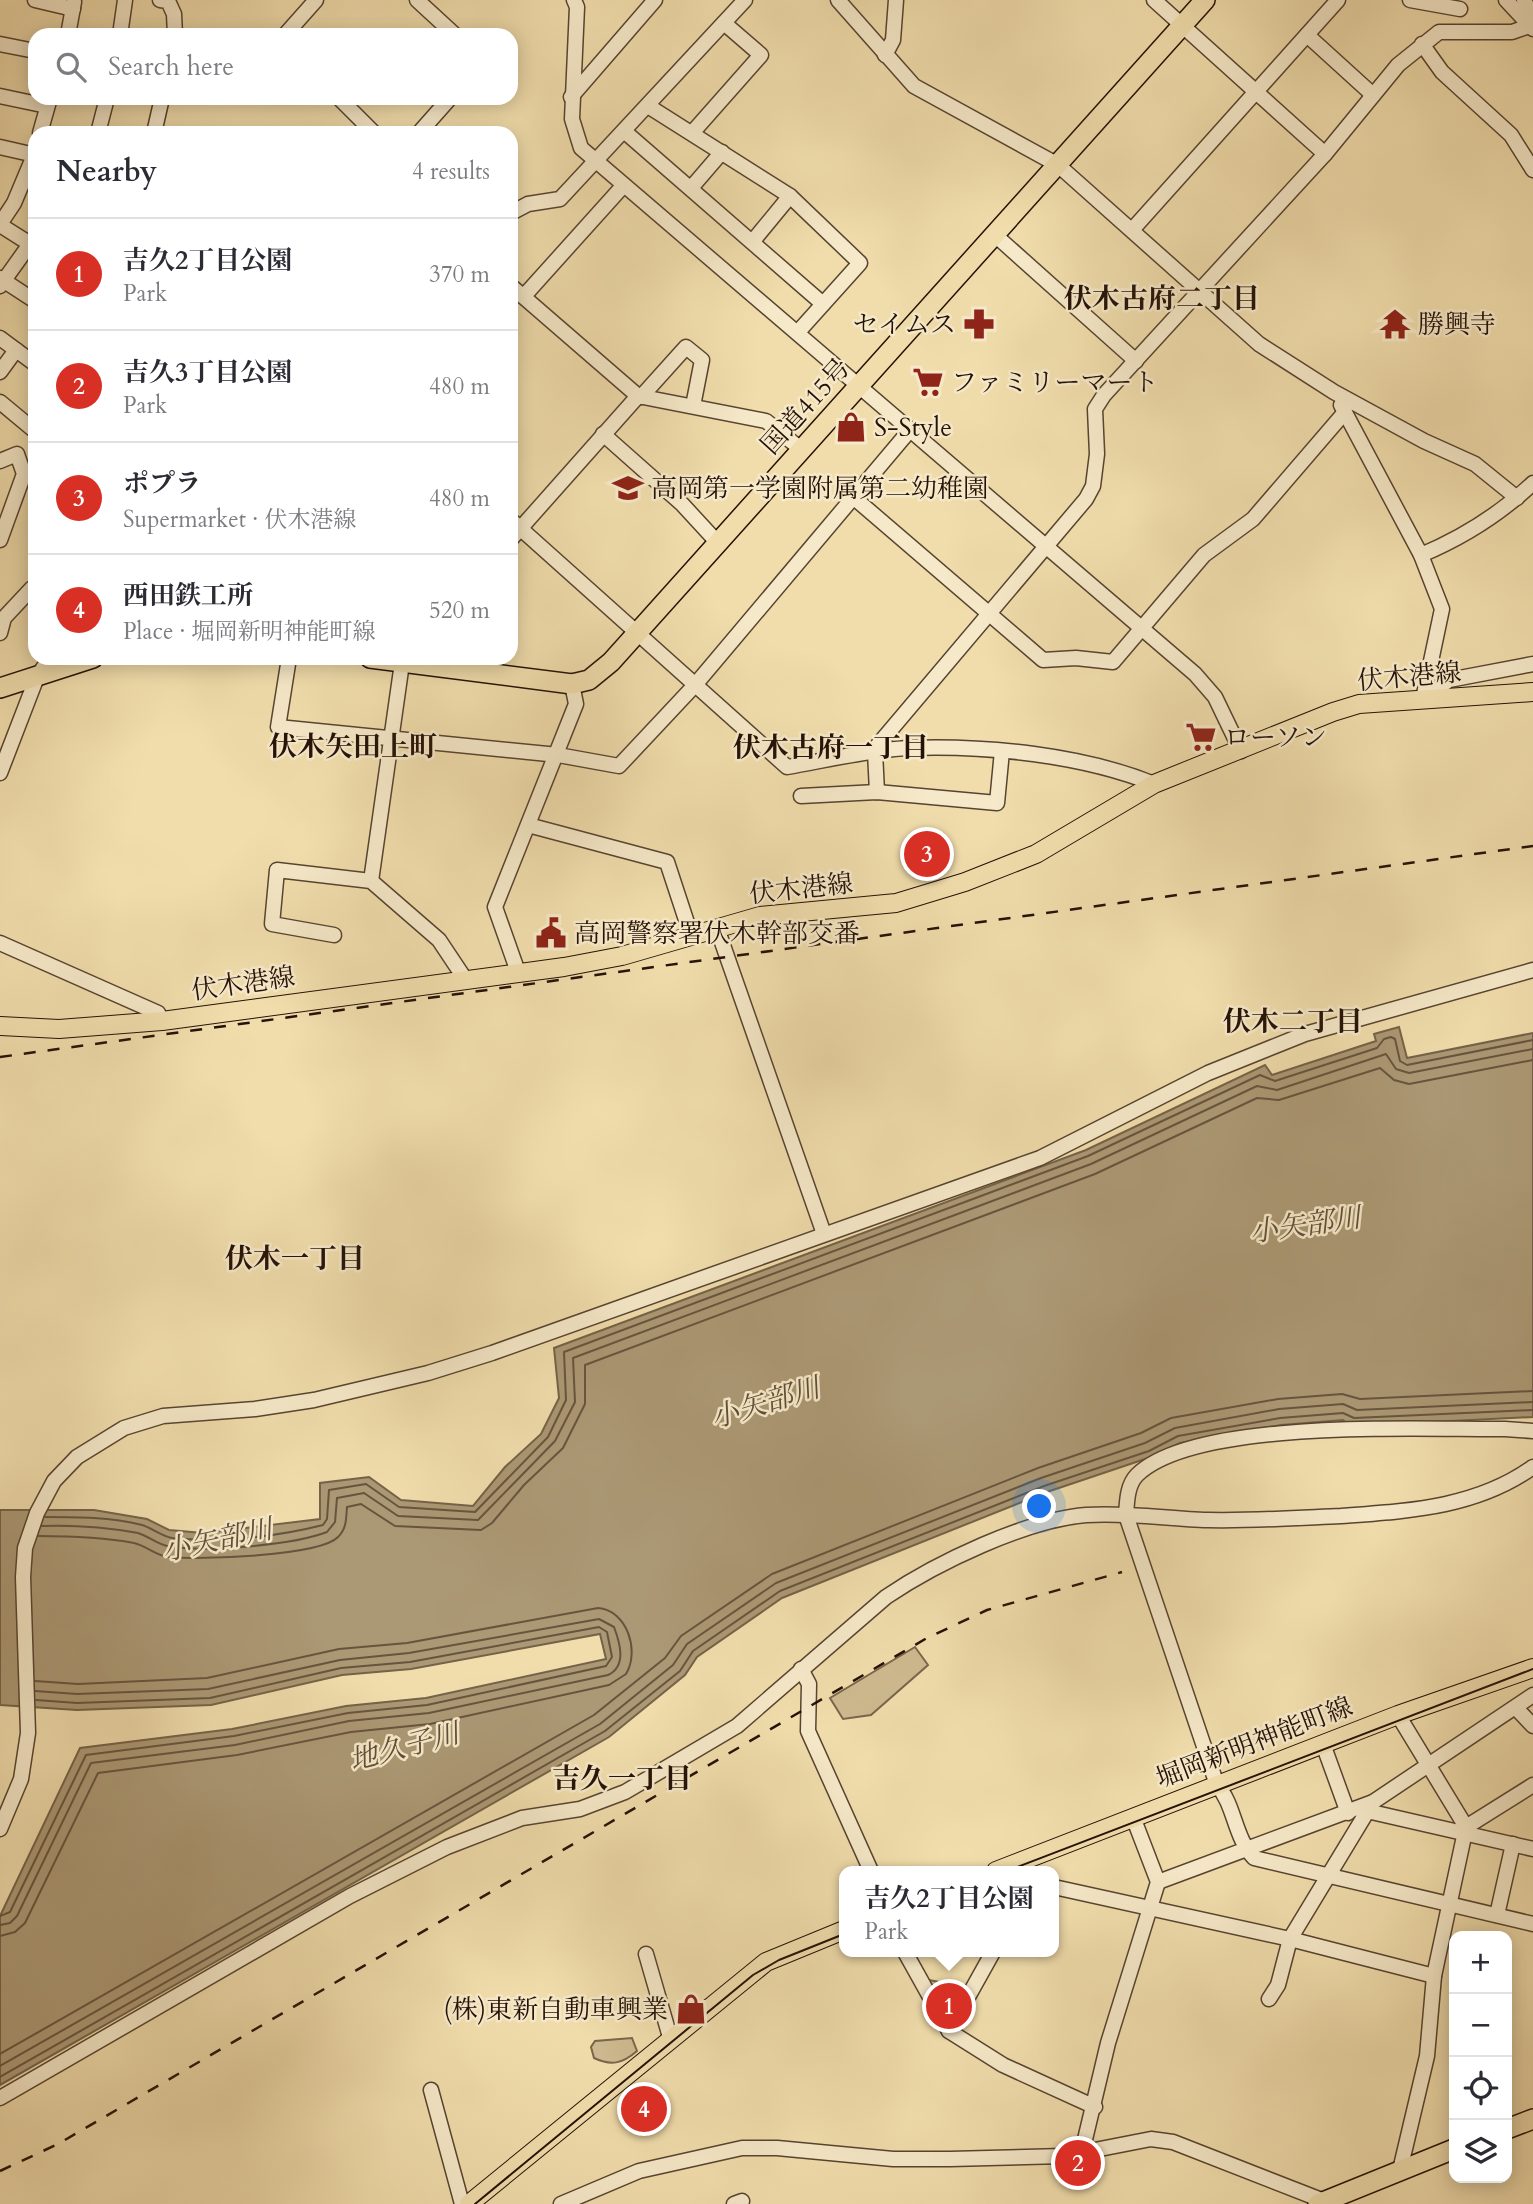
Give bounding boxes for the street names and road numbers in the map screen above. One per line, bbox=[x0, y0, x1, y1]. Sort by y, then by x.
street label: 国道415号 bbox=[753, 351, 858, 462]
street label: 伏木港線 bbox=[1356, 655, 1462, 698]
street label: 伏木港線 bbox=[748, 866, 855, 911]
street label: 伏木港線 bbox=[189, 959, 297, 1008]
street label: 堀岡新明神能町線 bbox=[1151, 1689, 1358, 1796]

